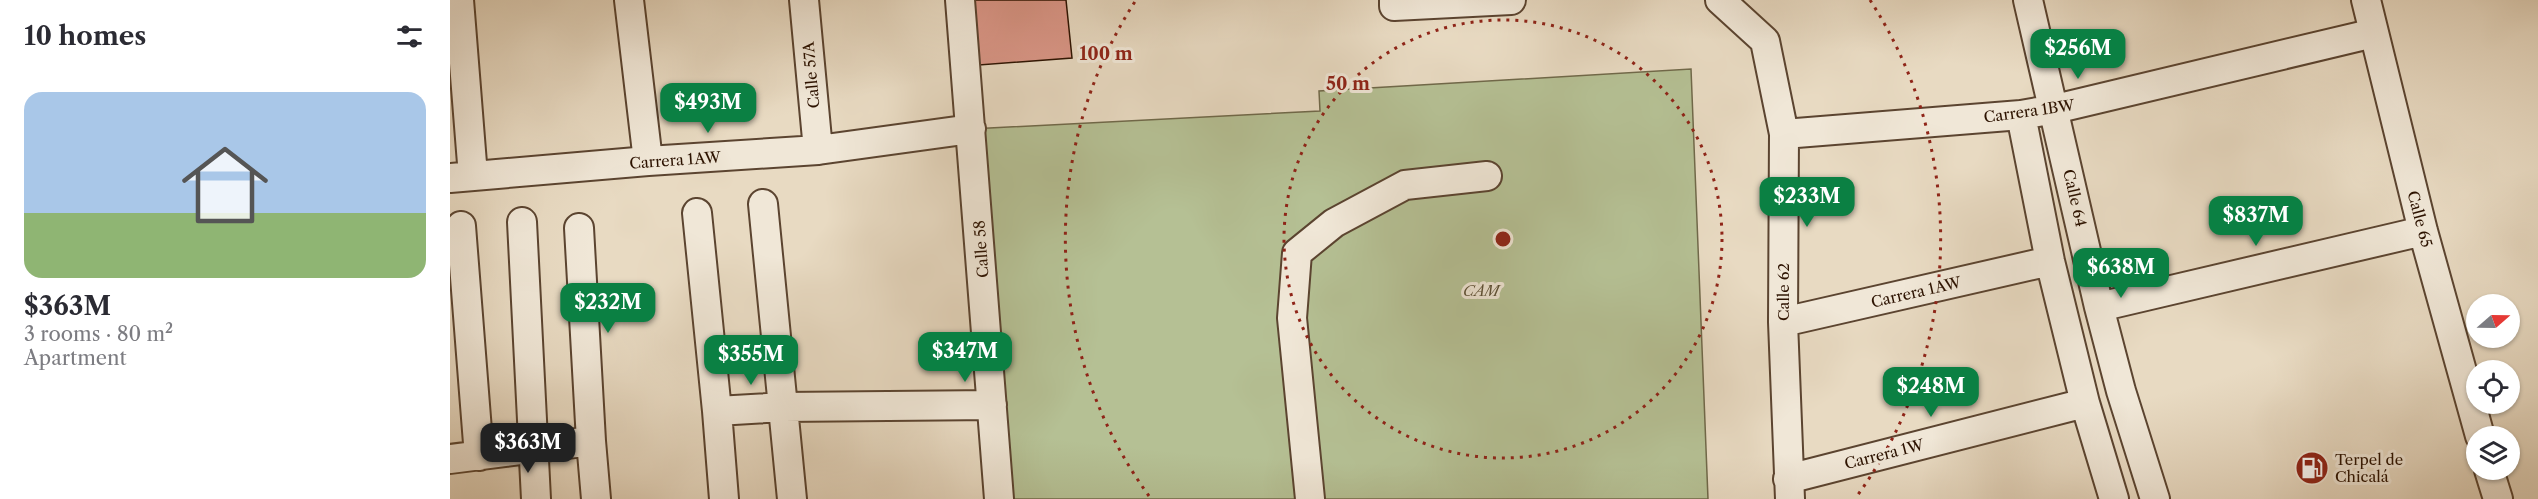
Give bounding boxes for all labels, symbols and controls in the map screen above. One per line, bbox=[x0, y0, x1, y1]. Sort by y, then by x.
text: 10 homes bbox=[24, 20, 146, 52]
icon: filters bbox=[393, 20, 426, 53]
pin: $256M bbox=[2036, 29, 2120, 80]
text: $256M bbox=[2044, 36, 2112, 60]
street label: Calle 57A bbox=[799, 40, 823, 109]
text: 100 m bbox=[1079, 43, 1133, 65]
text: 50 m bbox=[1326, 73, 1370, 95]
pin: $493M bbox=[666, 83, 750, 134]
text: $493M bbox=[674, 90, 742, 114]
street label: Carrera 1BW bbox=[1983, 95, 2076, 127]
icon: home bbox=[171, 131, 279, 239]
street label: Carrera 1AW bbox=[629, 147, 722, 173]
street label: Calle 64 bbox=[2059, 167, 2091, 229]
pin: $233M bbox=[1765, 177, 1849, 228]
text: $233M bbox=[1774, 184, 1840, 208]
street label: Calle 65 bbox=[2403, 189, 2437, 249]
pin: $837M bbox=[2214, 196, 2298, 247]
text: $837M bbox=[2223, 203, 2289, 227]
street label: Calle 58 bbox=[969, 219, 992, 279]
centre of rings bbox=[1493, 229, 1513, 249]
pin: $638M bbox=[2079, 248, 2163, 299]
text: $638M bbox=[2087, 255, 2155, 279]
street label: Calle 62 bbox=[1774, 263, 1793, 321]
street label: Carrera 1AW bbox=[1869, 272, 1963, 312]
park label: CAM bbox=[1463, 281, 1501, 300]
pin: $232M bbox=[566, 283, 650, 334]
text: $363M bbox=[24, 290, 111, 322]
text: $232M bbox=[574, 290, 642, 314]
north arrow bbox=[2466, 294, 2520, 348]
map controls bbox=[2466, 294, 2520, 480]
text: 3 rooms · 80 m² bbox=[24, 322, 173, 346]
pin: $347M bbox=[923, 332, 1007, 383]
pin: $355M bbox=[709, 335, 793, 386]
text: $347M bbox=[932, 339, 998, 363]
text: $355M bbox=[718, 342, 784, 366]
text: Apartment bbox=[24, 346, 127, 370]
button: locate bbox=[2466, 360, 2520, 414]
pin: $248M bbox=[1889, 367, 1973, 418]
text: $248M bbox=[1897, 374, 1965, 398]
pin: $363M bbox=[486, 423, 570, 474]
button: layers bbox=[2466, 426, 2520, 480]
text: $363M bbox=[495, 430, 561, 454]
street label: Carrera 1W bbox=[1842, 435, 1926, 473]
fuel station icon: Terpel de Chicalá bbox=[2294, 450, 2330, 486]
place label: Terpel de Chicalá bbox=[2335, 450, 2403, 486]

